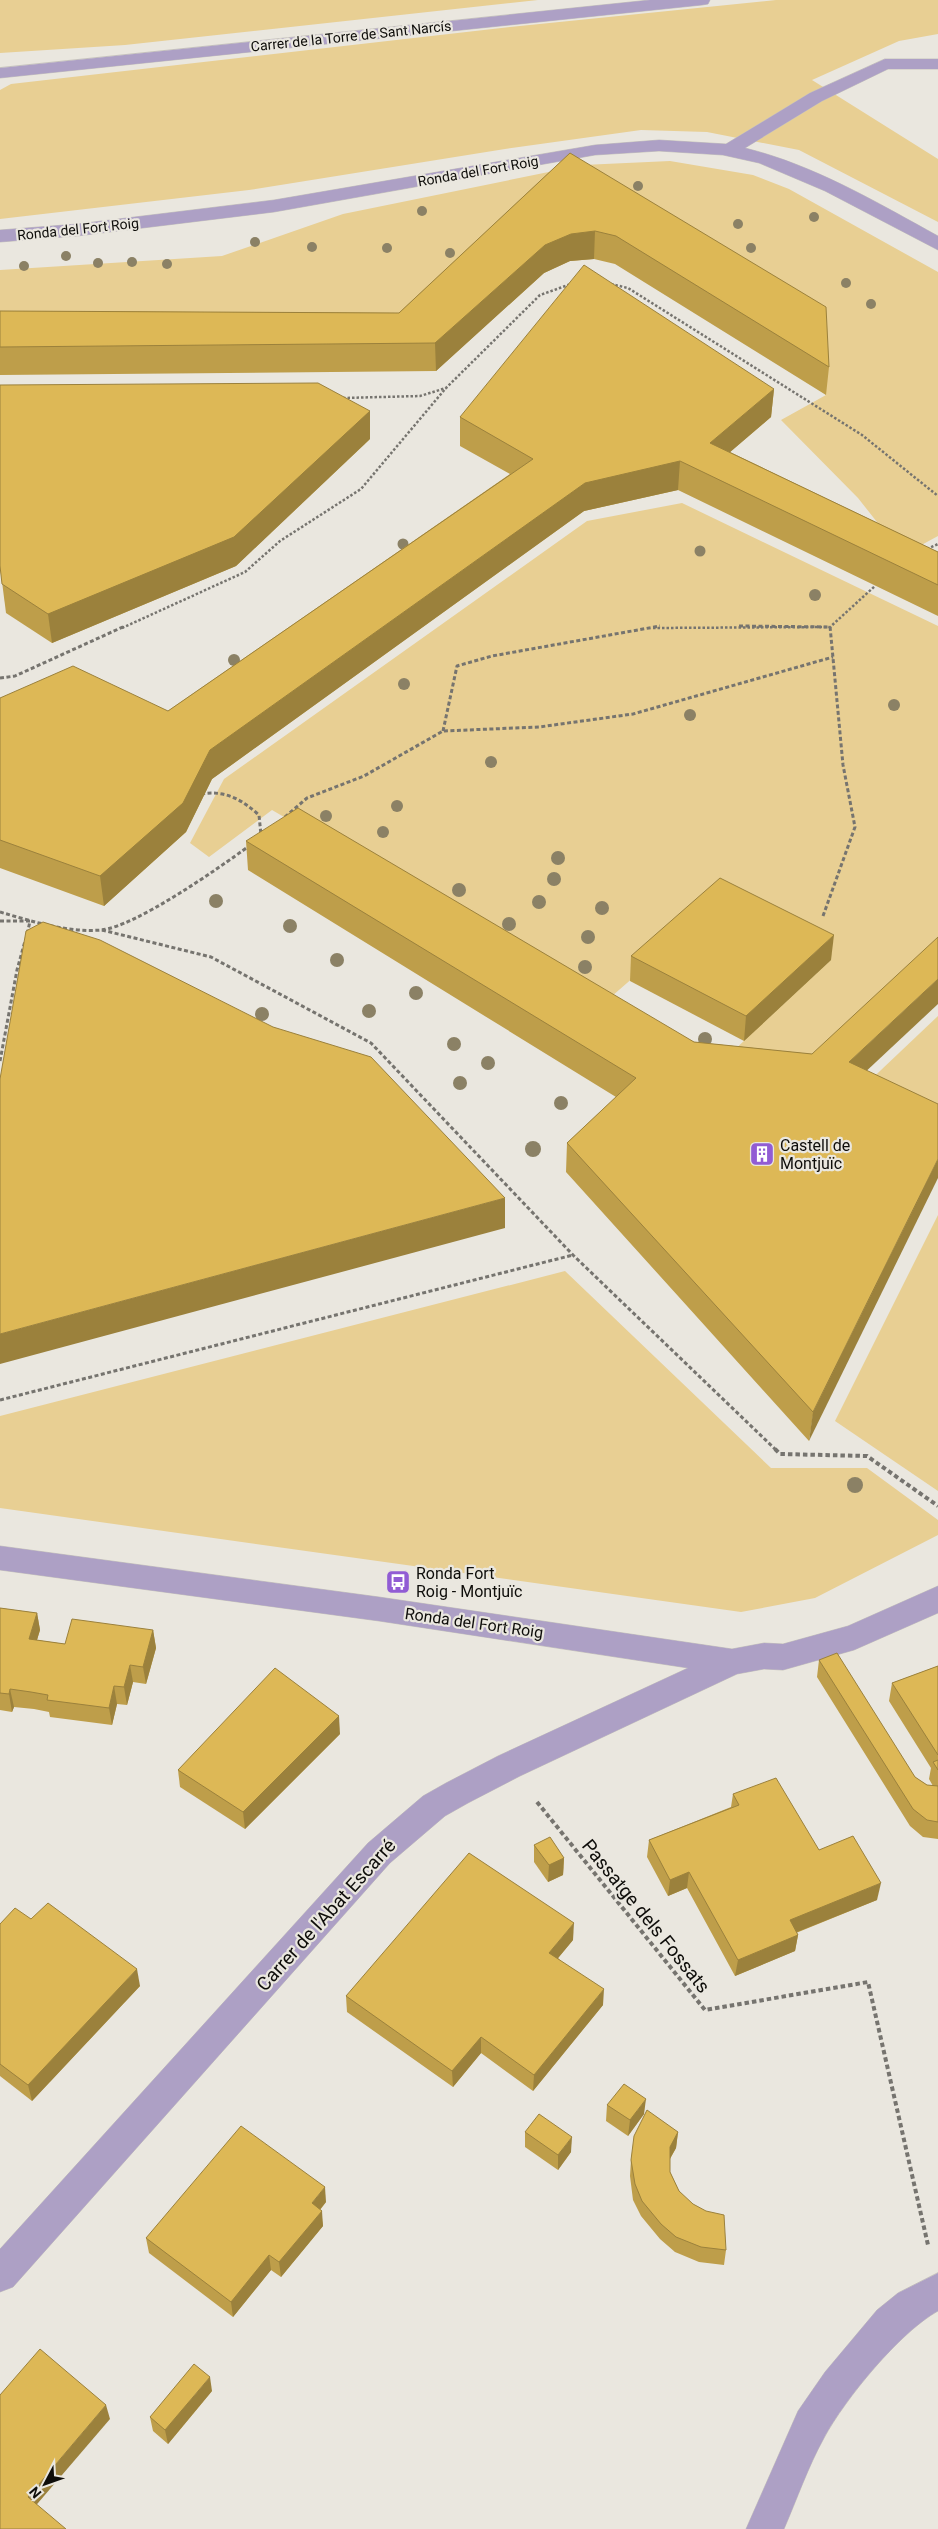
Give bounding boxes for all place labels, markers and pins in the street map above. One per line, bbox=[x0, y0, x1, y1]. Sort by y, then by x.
place label: Castell de Montjuïc bbox=[780, 1136, 850, 1173]
building icon: Castell de Montjuïc bbox=[749, 1141, 775, 1167]
place label: Ronda Fort Roig - Montjuïc bbox=[416, 1564, 522, 1601]
bus stop icon: Ronda Fort Roig - Montjuïc bbox=[385, 1569, 411, 1595]

